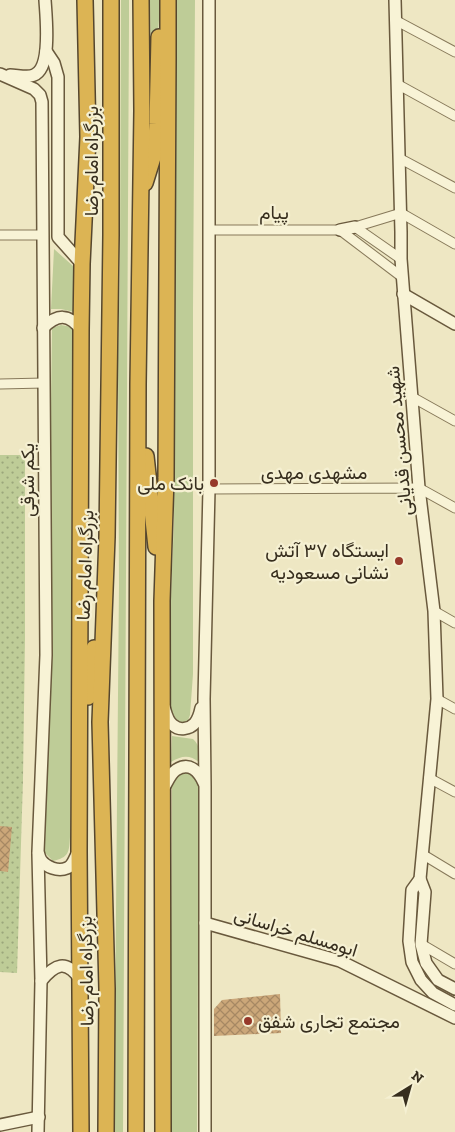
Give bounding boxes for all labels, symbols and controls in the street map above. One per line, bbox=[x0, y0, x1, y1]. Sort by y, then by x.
street label: بزرگراه امام رضا bbox=[80, 106, 104, 216]
street label: پیام bbox=[259, 201, 289, 226]
street label: شهید محسن قدیانی bbox=[381, 365, 417, 517]
street label: یکم شرقی bbox=[16, 443, 40, 517]
street label: مشهدی مهدی bbox=[261, 461, 367, 484]
place label: بانک ملی bbox=[137, 472, 204, 495]
marker: بانک ملی bbox=[208, 477, 220, 489]
street label: بزرگراه امام رضا bbox=[72, 509, 99, 621]
place label: ایستگاه ۳۷ آتش نشانی مسعودیه bbox=[265, 539, 389, 584]
marker: ایستگاه ۳۷ آتش نشانی مسعودیه bbox=[393, 555, 405, 567]
street label: ابومسلم خراسانی bbox=[231, 902, 361, 963]
street label: بزرگراه امام رضا bbox=[74, 916, 99, 1026]
place label: مجتمع تجاری شفق bbox=[258, 1010, 400, 1035]
marker: مجتمع تجاری شفق bbox=[242, 1015, 254, 1027]
north arrow bbox=[385, 1062, 435, 1112]
text: N bbox=[408, 1067, 427, 1087]

